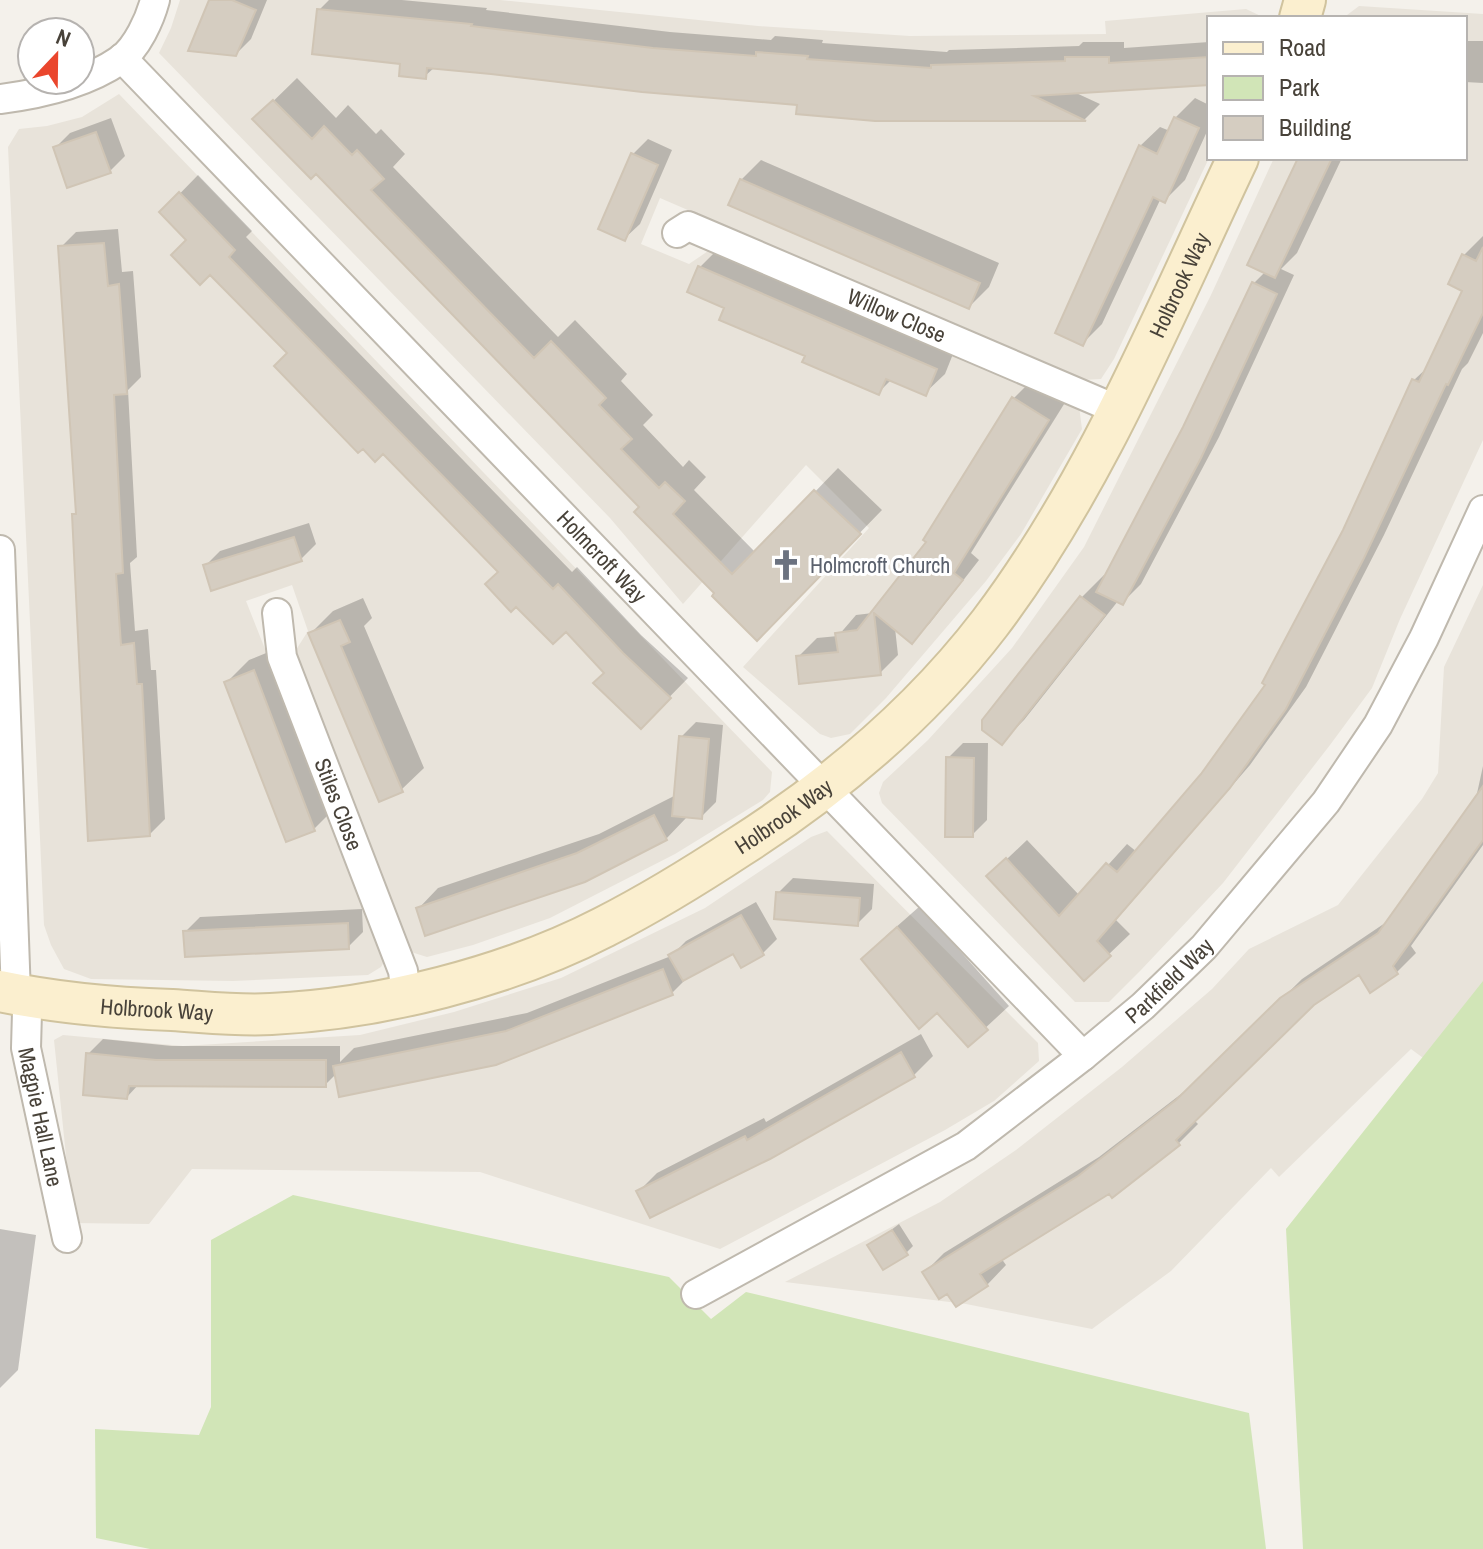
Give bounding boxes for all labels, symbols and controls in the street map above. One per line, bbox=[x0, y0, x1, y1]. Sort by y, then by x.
north arrow bbox=[16, 16, 96, 96]
legend bbox=[1207, 16, 1467, 160]
text: N bbox=[52, 21, 75, 54]
text: Road bbox=[1279, 31, 1326, 63]
text: Park bbox=[1279, 71, 1320, 103]
text: Building bbox=[1279, 111, 1351, 143]
street label: Holbrook Way bbox=[1142, 228, 1216, 343]
street label: Willow Close bbox=[843, 281, 951, 350]
street label: Holmcroft Way bbox=[550, 504, 654, 609]
church icon: Holmcroft Church bbox=[769, 548, 803, 582]
place label: Holmcroft Church bbox=[810, 550, 950, 580]
street label: Stiles Close bbox=[307, 754, 370, 855]
street label: Holbrook Way bbox=[729, 771, 838, 861]
street label: Parkfield Way bbox=[1118, 932, 1220, 1030]
street label: Holbrook Way bbox=[99, 991, 214, 1028]
street label: Magpie Hall Lane bbox=[11, 1045, 70, 1189]

